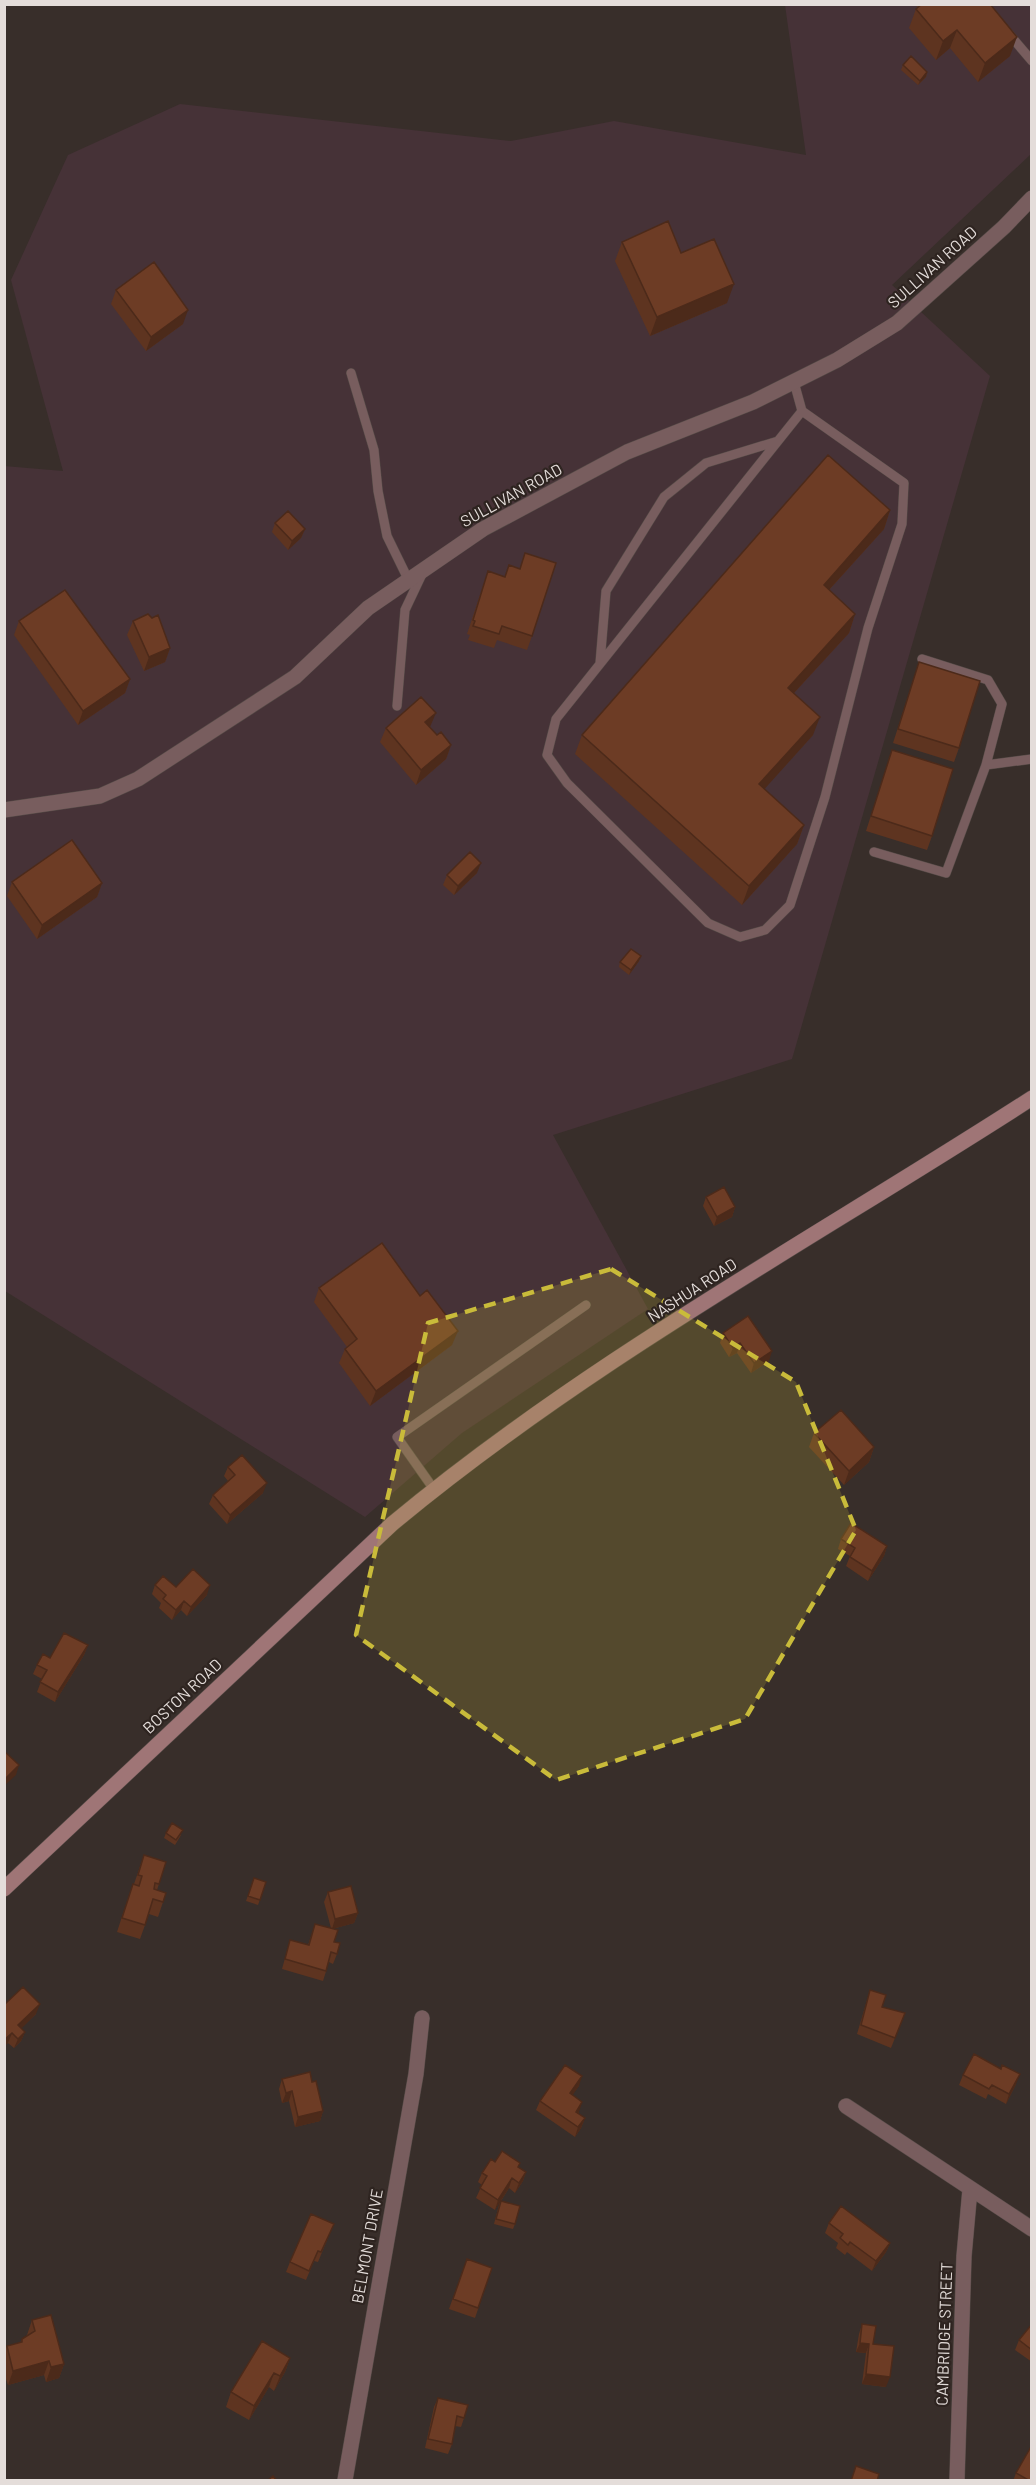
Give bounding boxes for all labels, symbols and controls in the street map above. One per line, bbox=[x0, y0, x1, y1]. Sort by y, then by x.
street label: SULLIVAN ROAD bbox=[883, 222, 980, 312]
street label: SULLIVAN ROAD bbox=[457, 459, 565, 530]
street label: NASHUA ROAD bbox=[644, 1254, 740, 1325]
street label: BOSTON ROAD bbox=[138, 1654, 225, 1737]
street label: BELMONT DRIVE bbox=[347, 2187, 386, 2305]
street label: CAMBRIDGE STREET bbox=[931, 2262, 956, 2406]

